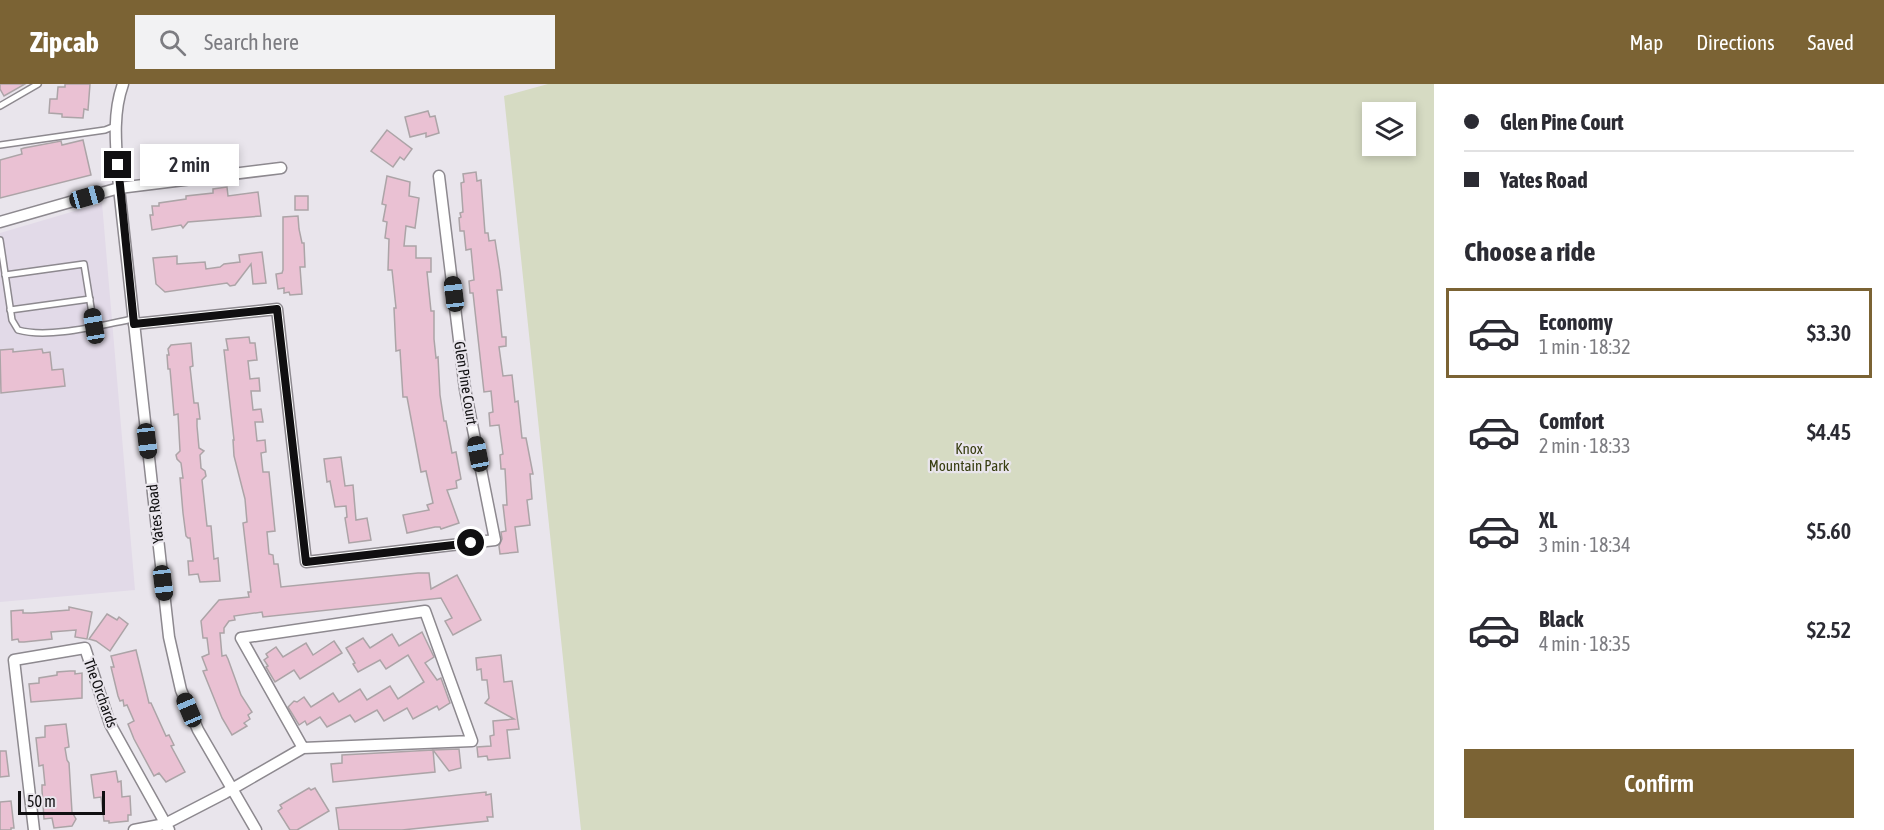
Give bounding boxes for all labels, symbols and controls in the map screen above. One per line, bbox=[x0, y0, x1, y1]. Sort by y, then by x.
search box bbox=[135, 15, 555, 69]
text: Zipcab bbox=[30, 26, 99, 58]
icon: search bbox=[156, 26, 189, 59]
text: Search here bbox=[204, 29, 299, 55]
text: Map bbox=[1629, 30, 1663, 54]
text: Directions bbox=[1696, 30, 1775, 54]
text: Saved bbox=[1808, 30, 1854, 54]
map controls bbox=[1362, 102, 1416, 156]
button: layers bbox=[1362, 102, 1416, 156]
text: Glen Pine Court bbox=[1500, 109, 1624, 135]
callout: 2 min bbox=[139, 144, 238, 186]
route end bbox=[104, 151, 131, 178]
text: 2 min bbox=[169, 153, 210, 176]
text: Yates Road bbox=[1500, 167, 1588, 193]
car bbox=[67, 183, 107, 211]
text: Choose a ride bbox=[1464, 236, 1596, 267]
car bbox=[443, 275, 465, 313]
icon: car bbox=[1467, 306, 1521, 360]
car bbox=[82, 307, 106, 345]
text: Economy bbox=[1539, 309, 1613, 335]
text: $3.30 bbox=[1807, 320, 1851, 346]
text: 1 min · 18:32 bbox=[1539, 335, 1631, 358]
street label: Glen Pine Court bbox=[451, 340, 481, 426]
icon: car bbox=[1467, 405, 1521, 459]
text: Comfort bbox=[1539, 408, 1604, 434]
text: $4.45 bbox=[1807, 419, 1851, 445]
car bbox=[136, 422, 158, 460]
text: 2 min · 18:33 bbox=[1539, 434, 1631, 457]
car bbox=[466, 435, 490, 473]
park label: Knox Mountain Park bbox=[929, 440, 1010, 474]
street label: Yates Road bbox=[143, 483, 167, 545]
icon: car bbox=[1467, 504, 1521, 558]
text: XL bbox=[1539, 507, 1557, 533]
text: $5.60 bbox=[1807, 518, 1851, 544]
route start bbox=[457, 529, 484, 556]
text: 3 min · 18:34 bbox=[1539, 533, 1631, 556]
car bbox=[152, 564, 174, 602]
icon: car bbox=[1467, 603, 1521, 657]
text: Black bbox=[1539, 606, 1583, 632]
text: $2.52 bbox=[1807, 617, 1851, 643]
text: 4 min · 18:35 bbox=[1539, 632, 1631, 655]
street label: The Orchards bbox=[81, 656, 121, 730]
car bbox=[174, 690, 204, 730]
button: Confirm bbox=[1464, 749, 1854, 818]
scale bar bbox=[18, 788, 105, 816]
text: 50 m bbox=[27, 792, 56, 810]

